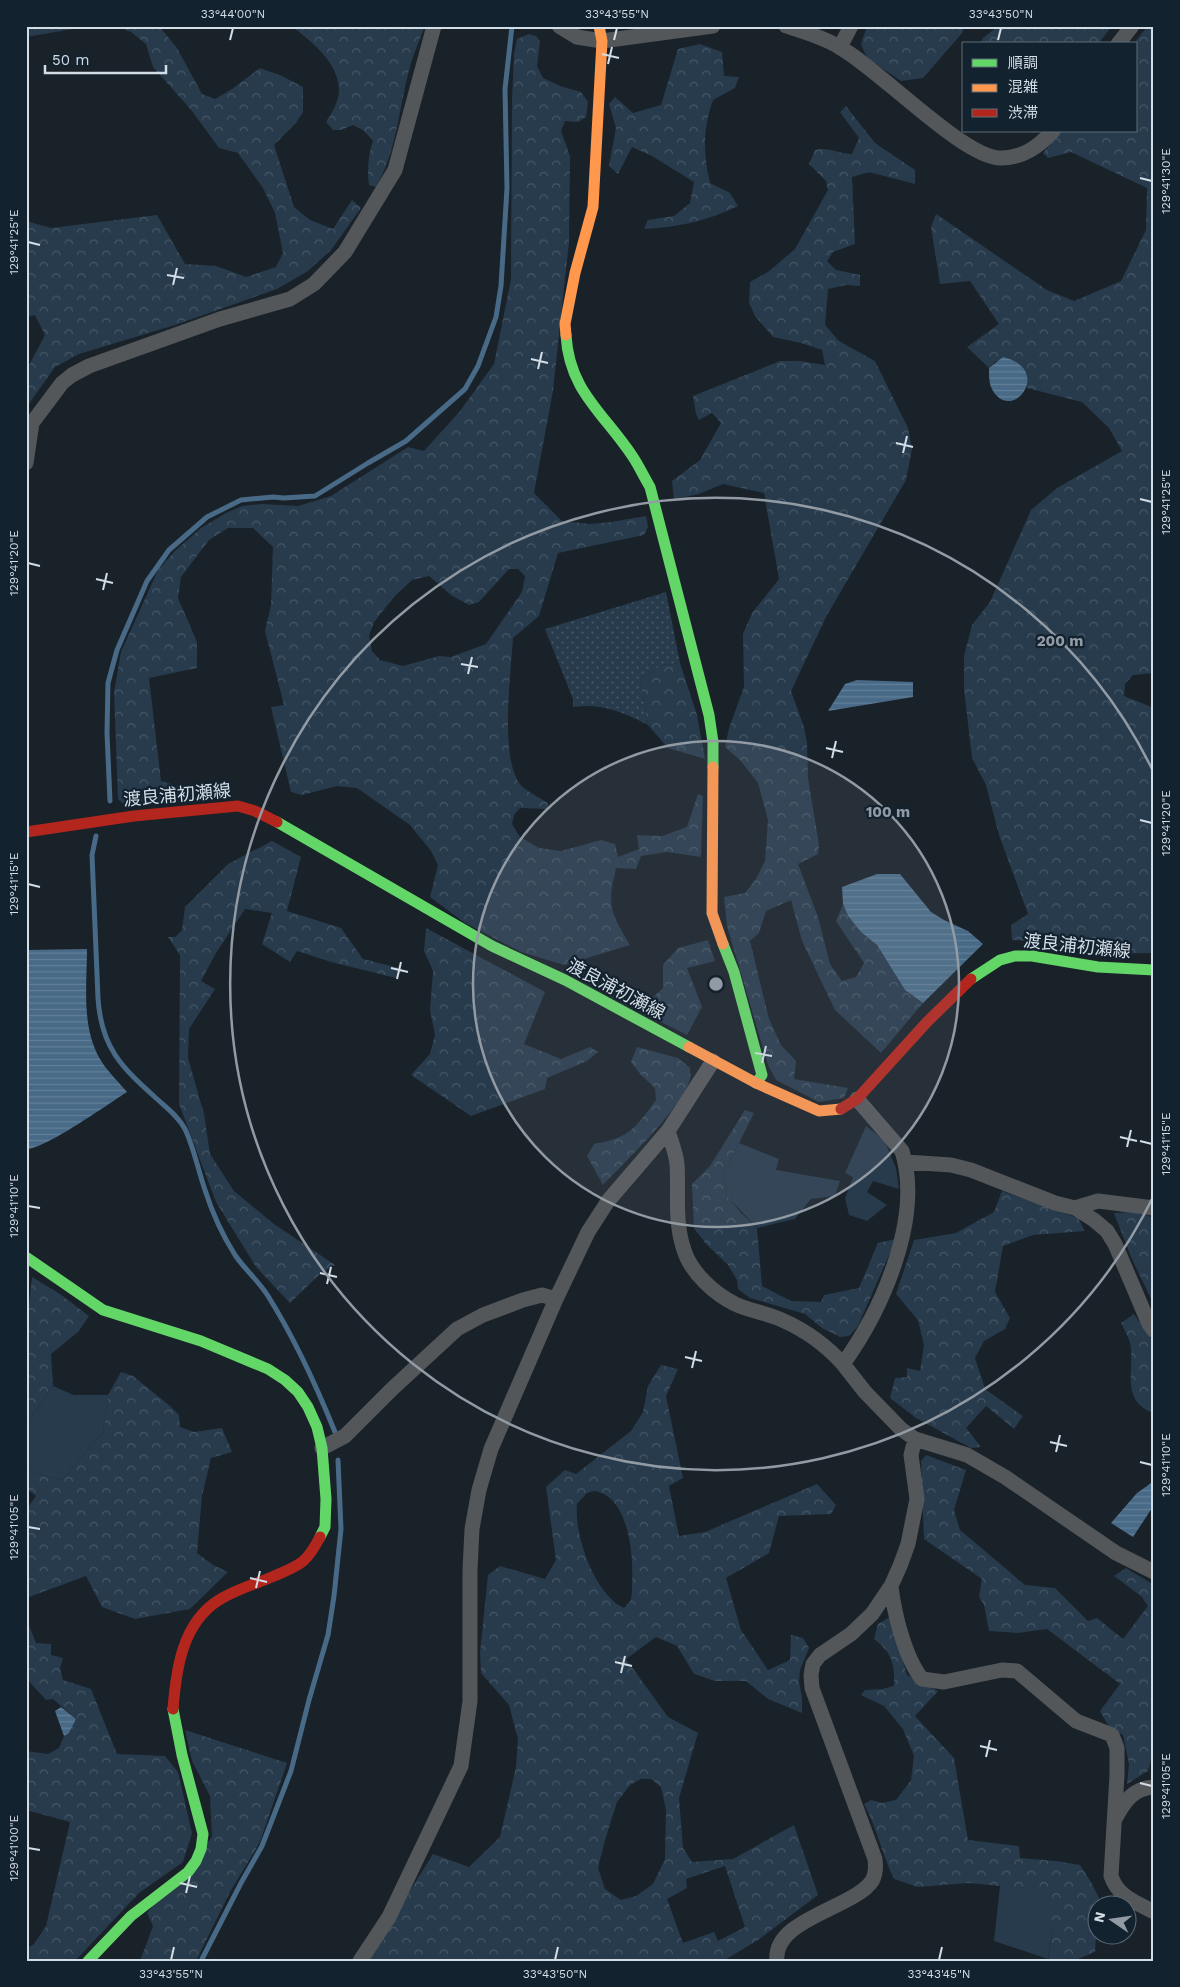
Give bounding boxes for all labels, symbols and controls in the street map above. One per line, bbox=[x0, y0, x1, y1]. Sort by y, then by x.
text: 33°44'00"N bbox=[201, 7, 265, 21]
text: 33°43'55"N bbox=[585, 7, 649, 21]
text: 33°43'50"N bbox=[969, 7, 1033, 21]
scale bar bbox=[45, 42, 166, 74]
legend bbox=[962, 42, 1138, 132]
text: 50 m bbox=[52, 51, 89, 69]
text: 順調 bbox=[1008, 54, 1038, 72]
text: 混雑 bbox=[1008, 78, 1038, 96]
text: 渋滞 bbox=[1008, 104, 1038, 122]
text: 129°41'30"E bbox=[1159, 148, 1173, 214]
text: 129°41'25"E bbox=[7, 209, 21, 275]
text: 129°41'25"E bbox=[1159, 469, 1173, 535]
text: 129°41'20"E bbox=[7, 530, 21, 596]
text: 200 m bbox=[1037, 632, 1083, 650]
street label: 渡良浦初瀬線 bbox=[122, 779, 232, 810]
text: 129°41'20"E bbox=[1159, 790, 1173, 856]
text: 100 m bbox=[866, 803, 910, 821]
text: 129°41'15"E bbox=[7, 852, 21, 916]
street label: 渡良浦初瀬線 bbox=[1022, 929, 1132, 962]
street label: 渡良浦初瀬線 bbox=[564, 954, 669, 1023]
centre of rings bbox=[707, 975, 725, 993]
text: 129°41'15"E bbox=[1159, 1112, 1173, 1176]
text: 129°41'10"E bbox=[7, 1174, 21, 1238]
text: 129°41'10"E bbox=[1159, 1433, 1173, 1497]
text: 129°41'05"E bbox=[7, 1494, 21, 1560]
text: 129°41'05"E bbox=[1159, 1753, 1173, 1819]
text: 129°41'00"E bbox=[7, 1814, 21, 1881]
north arrow bbox=[1088, 1894, 1138, 1944]
text: N bbox=[1090, 1910, 1108, 1924]
text: 33°43'55"N bbox=[139, 1967, 203, 1981]
text: 33°43'50"N bbox=[523, 1967, 587, 1981]
text: 33°43'45"N bbox=[907, 1967, 971, 1981]

